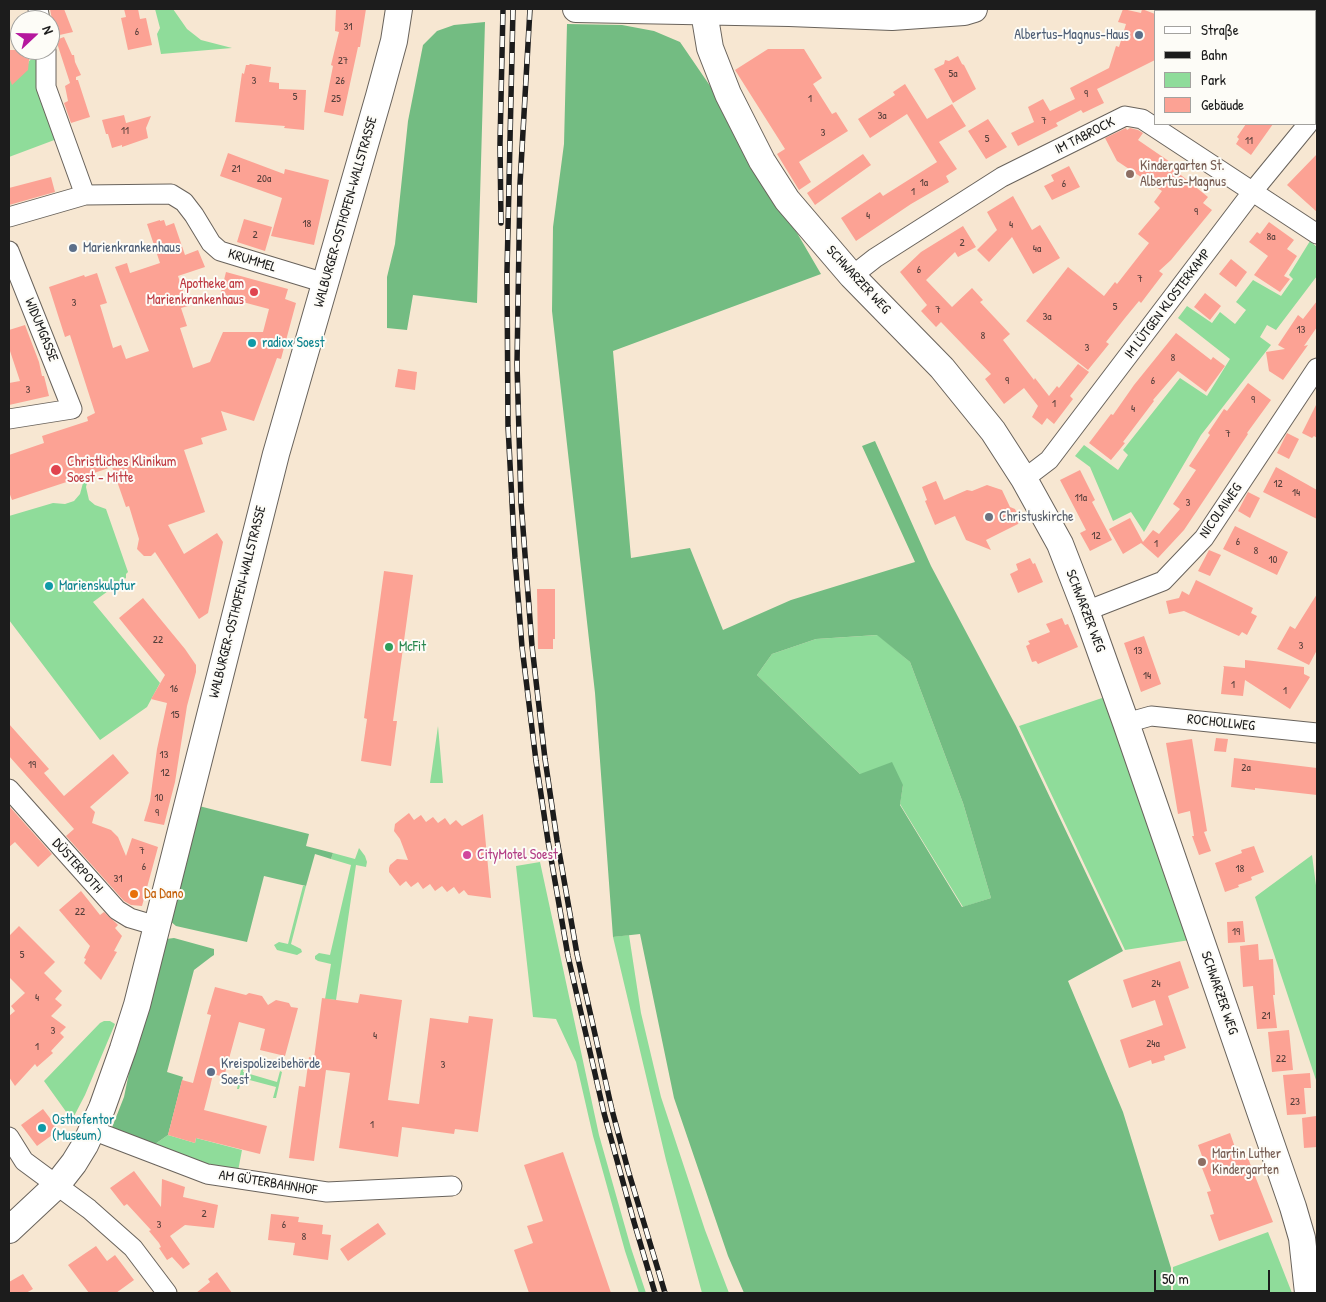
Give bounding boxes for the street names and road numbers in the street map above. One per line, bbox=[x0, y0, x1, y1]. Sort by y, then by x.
street label: IM TABROCK bbox=[1052, 114, 1118, 158]
street label: WALBURGER-OSTHOFEN-WALLSTRASSE bbox=[311, 115, 381, 309]
street label: SCHWARZER WEG bbox=[822, 243, 894, 317]
street label: KRUMMEL bbox=[226, 246, 278, 276]
street label: IM LÜTGEN KLOSTERKAMP bbox=[1121, 246, 1215, 362]
street label: WIDUMGASSE bbox=[21, 296, 61, 364]
street label: NICOLAIWEG bbox=[1196, 480, 1246, 542]
street label: WALBURGER-OSTHOFEN-WALLSTRASSE bbox=[206, 504, 270, 700]
street label: SCHWARZER WEG bbox=[1062, 567, 1108, 655]
street label: ROCHOLLWEG bbox=[1186, 711, 1256, 735]
street label: DÜSTERPOTH bbox=[48, 835, 106, 897]
street label: SCHWARZER WEG bbox=[1197, 949, 1241, 1037]
street label: AM GÜTERBAHNHOF bbox=[218, 1167, 318, 1199]

